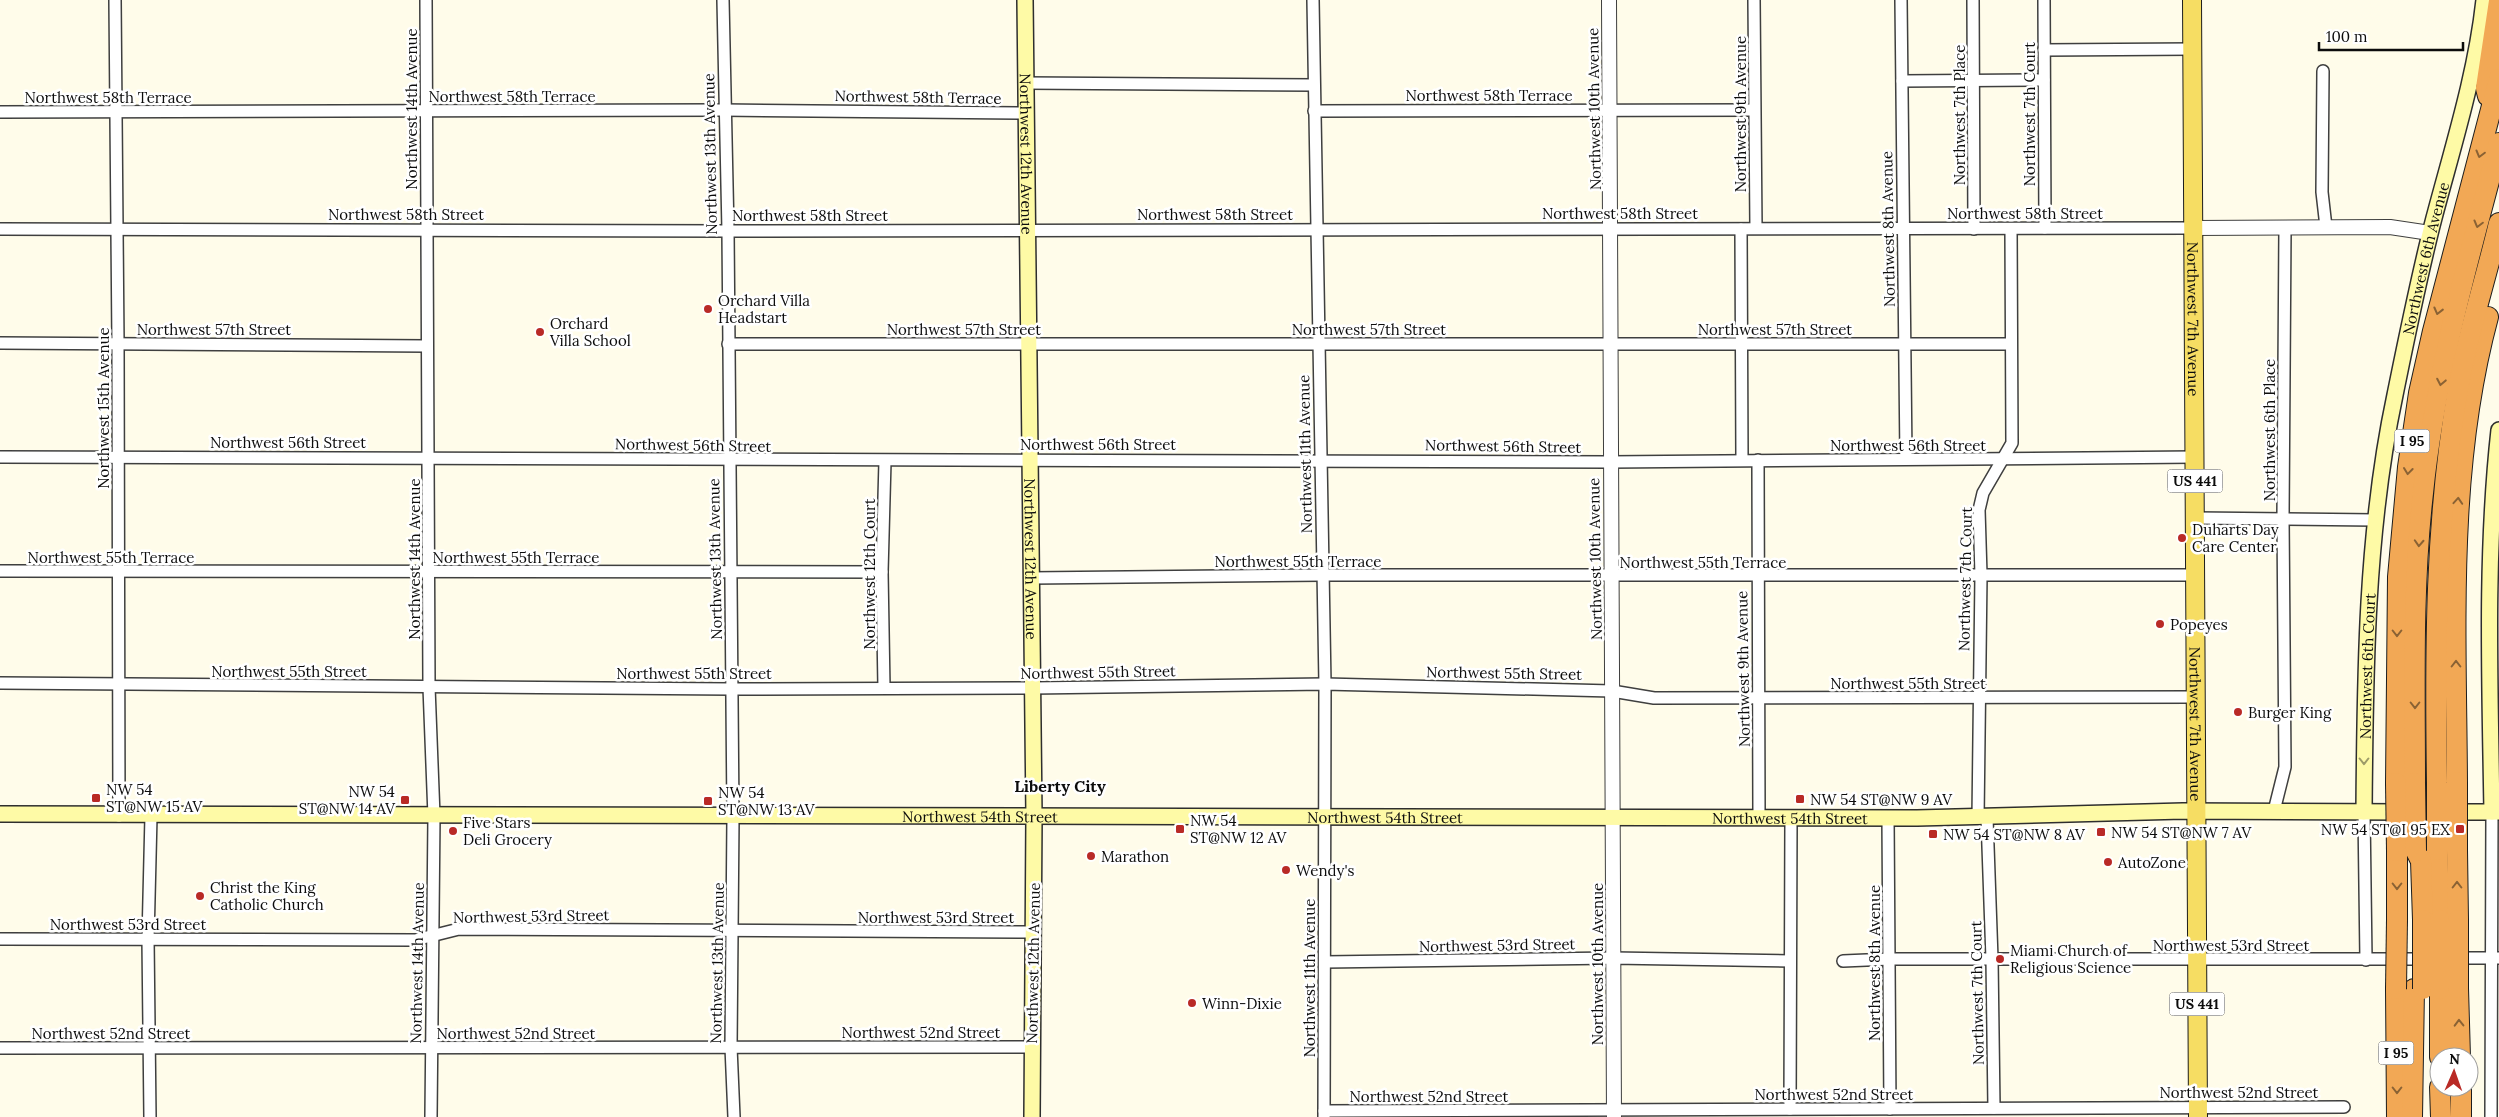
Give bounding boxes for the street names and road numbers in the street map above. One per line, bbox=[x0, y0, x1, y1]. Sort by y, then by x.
street label: Northwest 14th Avenue bbox=[402, 28, 421, 190]
street label: Northwest 10th Avenue bbox=[1583, 28, 1605, 190]
street label: Northwest 9th Avenue bbox=[1731, 36, 1750, 192]
street label: Northwest 7th Court bbox=[2020, 42, 2039, 186]
street label: Northwest 7th Place bbox=[1950, 45, 1969, 185]
street label: Northwest 13th Avenue bbox=[699, 73, 721, 235]
street label: Northwest 12th Avenue bbox=[1016, 73, 1037, 235]
street label: Northwest 58th Terrace bbox=[834, 86, 1002, 108]
street label: Northwest 58th Terrace bbox=[1405, 86, 1573, 105]
street label: Northwest 58th Terrace bbox=[428, 87, 596, 106]
street label: Northwest 58th Terrace bbox=[24, 88, 192, 107]
street label: Northwest 8th Avenue bbox=[1877, 151, 1899, 307]
street label: Northwest 6th Avenue bbox=[2398, 180, 2453, 336]
street label: Northwest 58th Street bbox=[1542, 204, 1698, 223]
street label: Northwest 58th Street bbox=[1947, 204, 2103, 223]
street label: Northwest 58th Street bbox=[328, 205, 484, 224]
street label: Northwest 58th Street bbox=[1137, 205, 1293, 224]
street label: Northwest 58th Street bbox=[732, 206, 888, 225]
street label: Northwest 7th Avenue bbox=[2184, 242, 2204, 396]
street label: Northwest 57th Street bbox=[137, 320, 291, 339]
street label: Northwest 57th Street bbox=[887, 320, 1041, 339]
street label: Northwest 57th Street bbox=[1292, 320, 1446, 339]
street label: Northwest 57th Street bbox=[1698, 320, 1852, 339]
street label: Northwest 15th Avenue bbox=[94, 327, 113, 489]
street label: Northwest 6th Place bbox=[2260, 359, 2279, 501]
street label: Northwest 11th Avenue bbox=[1294, 375, 1316, 533]
road number: I 95 bbox=[2394, 430, 2430, 452]
street label: Northwest 56th Street bbox=[210, 433, 366, 452]
street label: Northwest 56th Street bbox=[615, 434, 771, 456]
street label: Northwest 56th Street bbox=[1020, 435, 1176, 454]
street label: Northwest 56th Street bbox=[1425, 435, 1581, 457]
street label: Northwest 56th Street bbox=[1830, 436, 1986, 455]
road number: US 441 bbox=[2168, 470, 2222, 492]
street label: Northwest 14th Avenue bbox=[405, 478, 424, 640]
street label: Northwest 13th Avenue bbox=[704, 478, 726, 640]
street label: Northwest 12th Avenue bbox=[1021, 478, 1042, 640]
street label: Northwest 10th Avenue bbox=[1584, 478, 1606, 640]
street label: Northwest 12th Court bbox=[860, 498, 879, 649]
street label: Northwest 7th Court bbox=[1954, 507, 1976, 651]
street label: Northwest 55th Terrace bbox=[28, 548, 194, 567]
street label: Northwest 55th Terrace bbox=[433, 548, 599, 567]
street label: Northwest 55th Terrace bbox=[1215, 552, 1381, 571]
street label: Northwest 55th Terrace bbox=[1620, 553, 1786, 572]
street label: Northwest 9th Avenue bbox=[1732, 591, 1754, 747]
street label: Northwest 6th Court bbox=[2355, 592, 2379, 739]
street label: Northwest 7th Avenue bbox=[2186, 647, 2206, 801]
street label: Northwest 55th Street bbox=[1020, 661, 1176, 683]
street label: Northwest 55th Street bbox=[211, 662, 367, 681]
street label: Northwest 55th Street bbox=[1426, 662, 1582, 684]
street label: Northwest 55th Street bbox=[616, 664, 772, 683]
street label: Northwest 55th Street bbox=[1830, 674, 1986, 693]
street label: Northwest 54th Street bbox=[902, 806, 1058, 826]
street label: Northwest 54th Street bbox=[1307, 807, 1463, 827]
street label: Northwest 54th Street bbox=[1712, 808, 1868, 827]
street label: Northwest 14th Avenue bbox=[406, 882, 428, 1044]
street label: Northwest 13th Avenue bbox=[706, 882, 728, 1044]
street label: Northwest 12th Avenue bbox=[1022, 882, 1044, 1044]
street label: Northwest 10th Avenue bbox=[1588, 883, 1607, 1045]
street label: Northwest 8th Avenue bbox=[1865, 885, 1884, 1041]
street label: Northwest 11th Avenue bbox=[1300, 899, 1319, 1057]
street label: Northwest 53rd Street bbox=[453, 905, 610, 927]
street label: Northwest 53rd Street bbox=[858, 908, 1014, 927]
street label: Northwest 53rd Street bbox=[50, 915, 206, 934]
street label: Northwest 7th Court bbox=[1966, 921, 1988, 1065]
street label: Northwest 53rd Street bbox=[1419, 934, 1576, 956]
street label: Northwest 53rd Street bbox=[2153, 936, 2309, 955]
road number: US 441 bbox=[2170, 992, 2224, 1016]
street label: Northwest 52nd Street bbox=[842, 1023, 1001, 1042]
street label: Northwest 52nd Street bbox=[32, 1024, 191, 1043]
street label: Northwest 52nd Street bbox=[437, 1024, 596, 1043]
road number: I 95 bbox=[2378, 1042, 2414, 1064]
street label: Northwest 52nd Street bbox=[2160, 1083, 2319, 1102]
street label: Northwest 52nd Street bbox=[1755, 1085, 1914, 1104]
street label: Northwest 52nd Street bbox=[1350, 1087, 1509, 1106]

